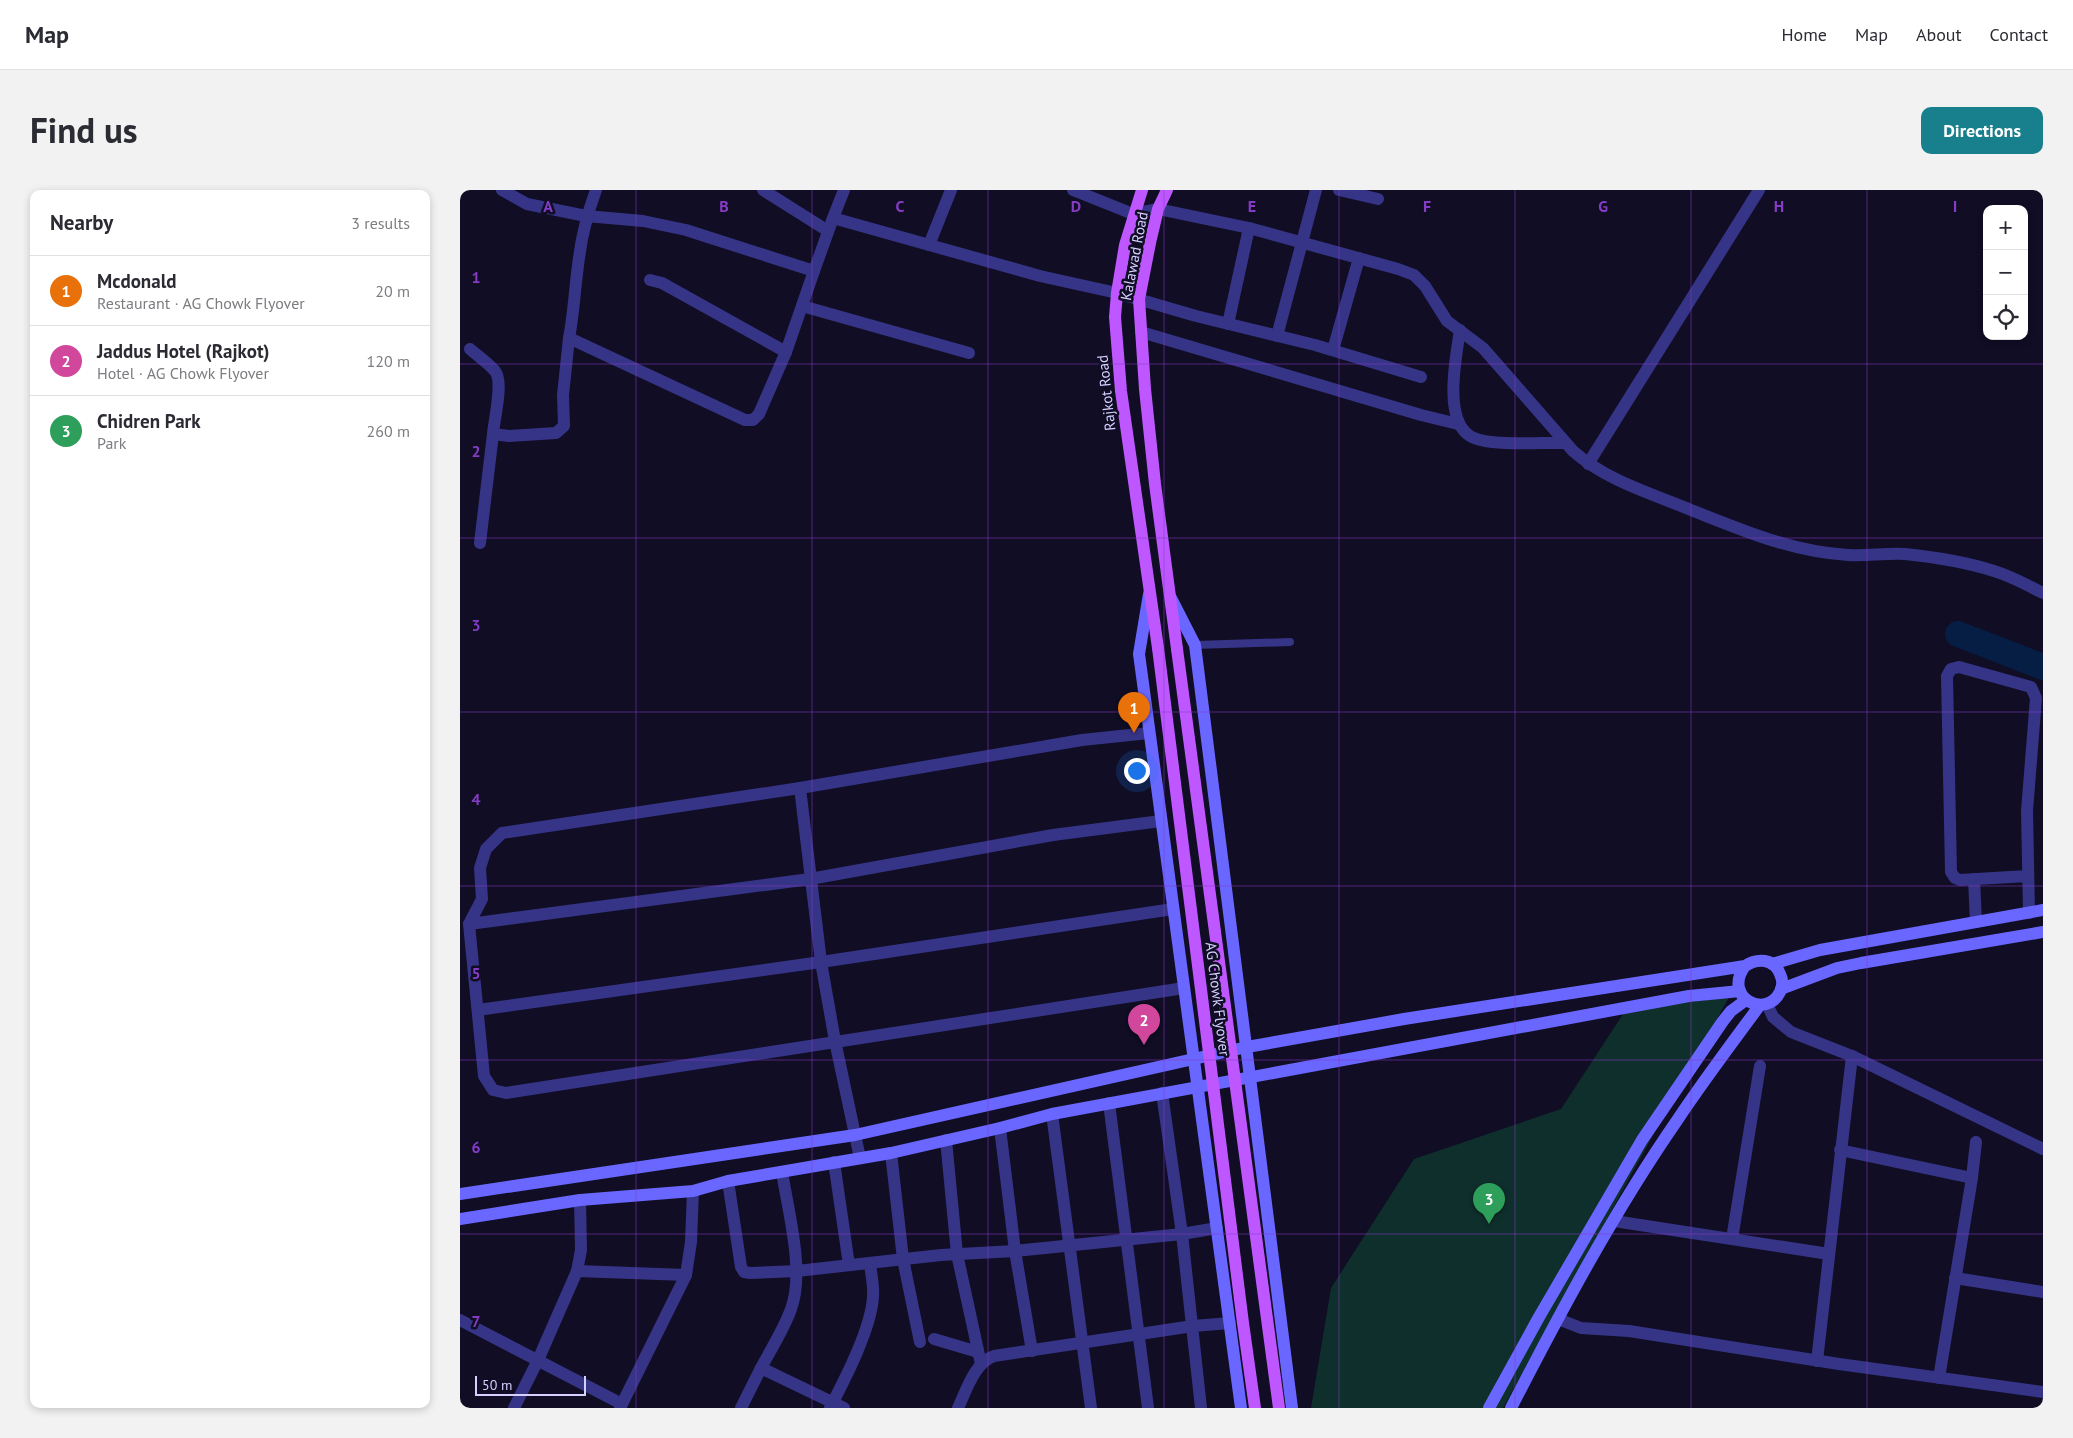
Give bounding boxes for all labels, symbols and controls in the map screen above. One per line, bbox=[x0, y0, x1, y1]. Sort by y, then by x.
text: Map bbox=[25, 19, 69, 50]
text: Home bbox=[1781, 23, 1827, 46]
text: Map bbox=[1855, 23, 1888, 46]
text: About bbox=[1916, 23, 1962, 46]
text: Contact bbox=[1990, 23, 2048, 46]
text: Find us bbox=[30, 107, 138, 153]
button: Directions bbox=[1921, 107, 2043, 154]
text: A bbox=[543, 196, 553, 216]
text: B bbox=[719, 196, 729, 216]
text: C bbox=[896, 196, 905, 216]
text: D bbox=[1071, 196, 1081, 216]
text: E bbox=[1248, 196, 1256, 216]
text: F bbox=[1423, 196, 1431, 216]
text: G bbox=[1598, 196, 1608, 216]
text: H bbox=[1774, 196, 1784, 216]
text: I bbox=[1953, 196, 1957, 216]
map controls bbox=[1983, 205, 2028, 340]
button: + bbox=[1983, 205, 2028, 250]
text: Nearby bbox=[50, 209, 113, 236]
street label: Kalawad Road bbox=[1116, 210, 1152, 302]
text: 3 results bbox=[351, 213, 410, 233]
button: − bbox=[1983, 250, 2028, 295]
text: 1 bbox=[471, 267, 481, 287]
text: Mcdonald bbox=[97, 269, 176, 293]
text: 1 bbox=[61, 281, 71, 301]
text: 20 m bbox=[375, 281, 410, 301]
text: Restaurant · AG Chowk Flyover bbox=[97, 293, 305, 313]
button: locate bbox=[1983, 295, 2028, 340]
text: Jaddus Hotel (Rajkot) bbox=[97, 339, 270, 363]
text: 2 bbox=[61, 351, 71, 371]
text: 120 m bbox=[367, 351, 410, 371]
street label: Rajkot Road bbox=[1093, 354, 1119, 432]
text: Hotel · AG Chowk Flyover bbox=[97, 363, 269, 383]
text: Chidren Park bbox=[97, 409, 201, 433]
text: 3 bbox=[61, 421, 71, 441]
text: 260 m bbox=[367, 421, 410, 441]
text: Park bbox=[97, 433, 126, 453]
text: 2 bbox=[471, 441, 481, 461]
text: 3 bbox=[471, 615, 481, 635]
pin: 1 bbox=[1118, 692, 1150, 733]
your location bbox=[1124, 758, 1150, 784]
text: 4 bbox=[471, 789, 481, 809]
street label: AG Chowk Flyover bbox=[1202, 941, 1234, 1057]
text: 5 bbox=[471, 963, 481, 983]
pin: 2 bbox=[1128, 1004, 1160, 1045]
text: 6 bbox=[471, 1137, 481, 1157]
pin: 3 bbox=[1473, 1183, 1505, 1224]
text: 7 bbox=[471, 1311, 481, 1331]
scale bar bbox=[475, 1373, 586, 1396]
text: 50 m bbox=[482, 1376, 512, 1394]

